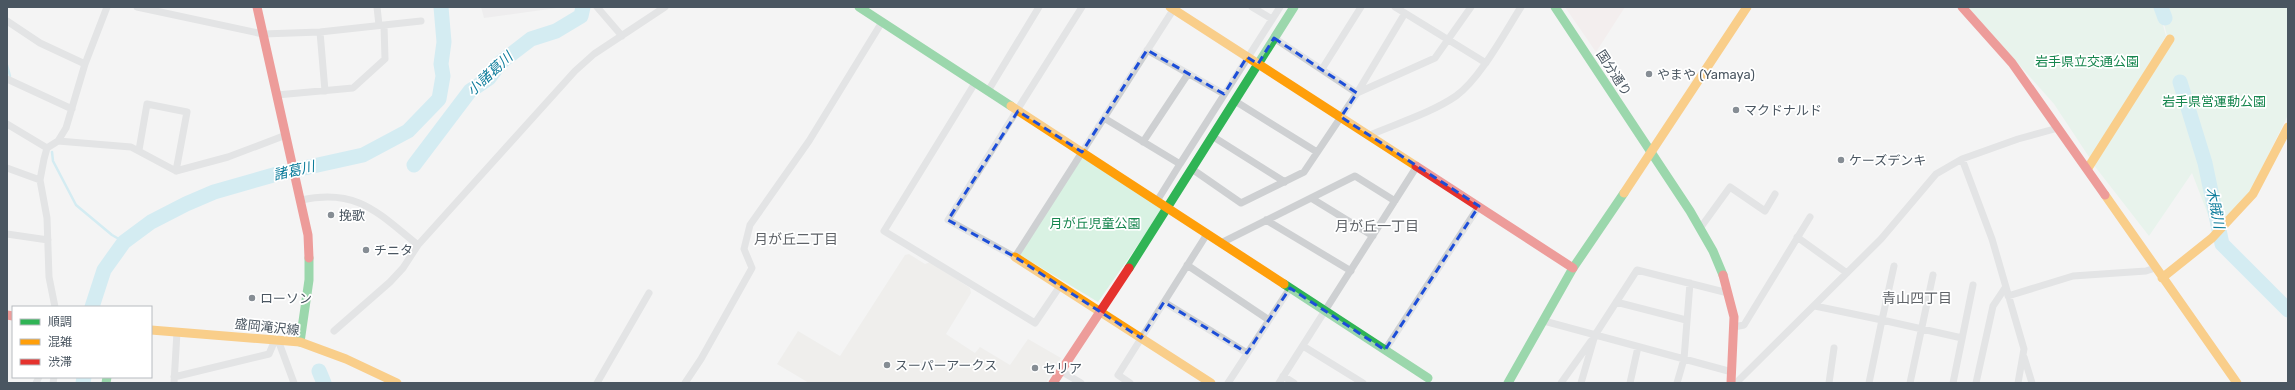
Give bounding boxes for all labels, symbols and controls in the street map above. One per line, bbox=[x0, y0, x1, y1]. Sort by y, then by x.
water label: 小諸葛川 bbox=[464, 47, 518, 99]
street label: 国分通り bbox=[1594, 47, 1634, 99]
park label: 岩手県立交通公園 bbox=[2035, 54, 2139, 69]
place label: やまや (Yamaya) bbox=[1657, 67, 1755, 82]
marker: やまや (Yamaya) bbox=[1644, 69, 1654, 79]
park label: 岩手県営運動公園 bbox=[2162, 94, 2266, 109]
place label: マクドナルド bbox=[1744, 103, 1822, 118]
marker: マクドナルド bbox=[1731, 105, 1741, 115]
place label: ケーズデンキ bbox=[1849, 153, 1926, 168]
marker: ケーズデンキ bbox=[1836, 155, 1846, 165]
water label: 諸葛川 bbox=[272, 158, 318, 184]
water label: 木賊川 bbox=[2202, 186, 2228, 232]
place label: 挽歌 bbox=[339, 208, 365, 223]
marker: 挽歌 bbox=[326, 210, 336, 220]
park label: 月が丘児童公園 bbox=[1049, 216, 1141, 231]
district label: 月が丘一丁目 bbox=[1335, 218, 1419, 235]
district label: 月が丘二丁目 bbox=[754, 231, 838, 248]
place label: チニタ bbox=[374, 243, 413, 258]
marker: チニタ bbox=[361, 245, 371, 255]
district label: 青山四丁目 bbox=[1882, 290, 1952, 307]
place label: ローソン bbox=[260, 291, 312, 306]
marker: ローソン bbox=[247, 293, 257, 303]
legend bbox=[12, 306, 152, 378]
text: 順調 bbox=[48, 315, 72, 329]
street label: 盛岡滝沢線 bbox=[234, 316, 300, 338]
text: 混雑 bbox=[48, 335, 72, 349]
text: 渋滞 bbox=[48, 355, 72, 369]
place label: スーパーアークス bbox=[895, 358, 997, 373]
marker: スーパーアークス bbox=[882, 360, 892, 370]
place label: セリア bbox=[1043, 361, 1082, 376]
marker: セリア bbox=[1030, 363, 1040, 373]

